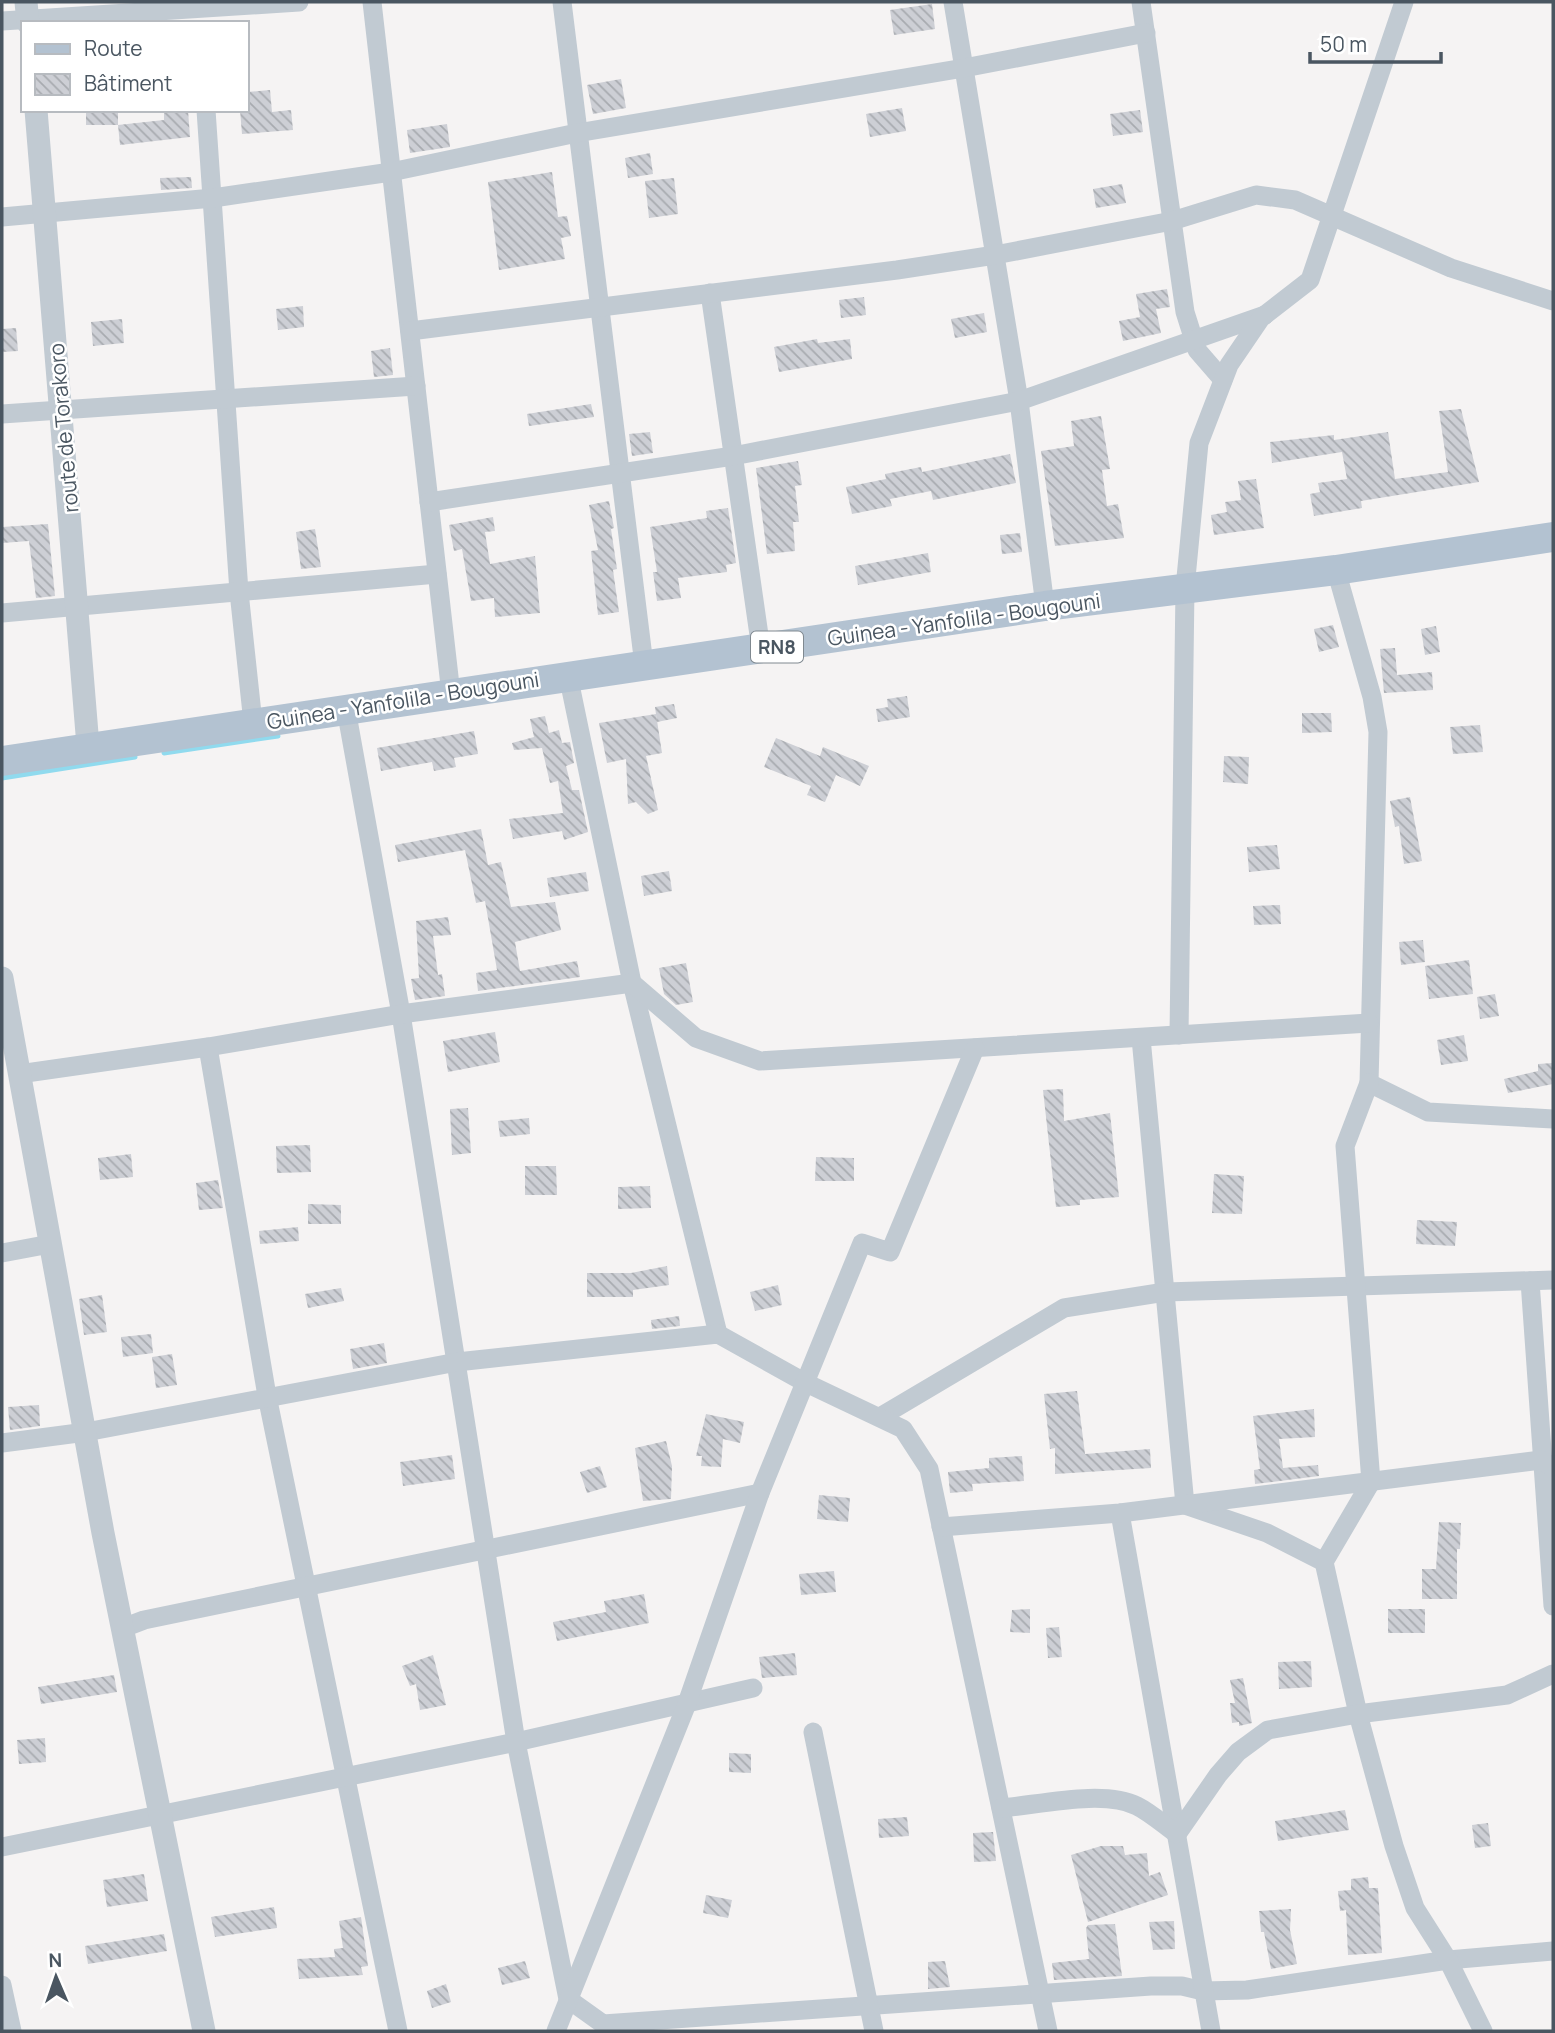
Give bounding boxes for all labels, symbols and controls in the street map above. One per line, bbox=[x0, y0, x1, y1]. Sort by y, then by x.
legend bbox=[21, 21, 248, 112]
scale bar bbox=[1310, 21, 1441, 65]
text: 50 m bbox=[1320, 30, 1367, 58]
text: Route bbox=[84, 34, 142, 62]
text: Bâtiment bbox=[84, 69, 172, 97]
street label: route de Torakoro bbox=[42, 342, 84, 514]
street label: Guinea - Yanfolila - Bougouni bbox=[826, 586, 1102, 652]
road number: RN8 bbox=[751, 632, 803, 662]
street label: Guinea - Yanfolila - Bougouni bbox=[265, 665, 541, 735]
north arrow bbox=[21, 1942, 91, 2012]
text: N bbox=[48, 1947, 63, 1973]

